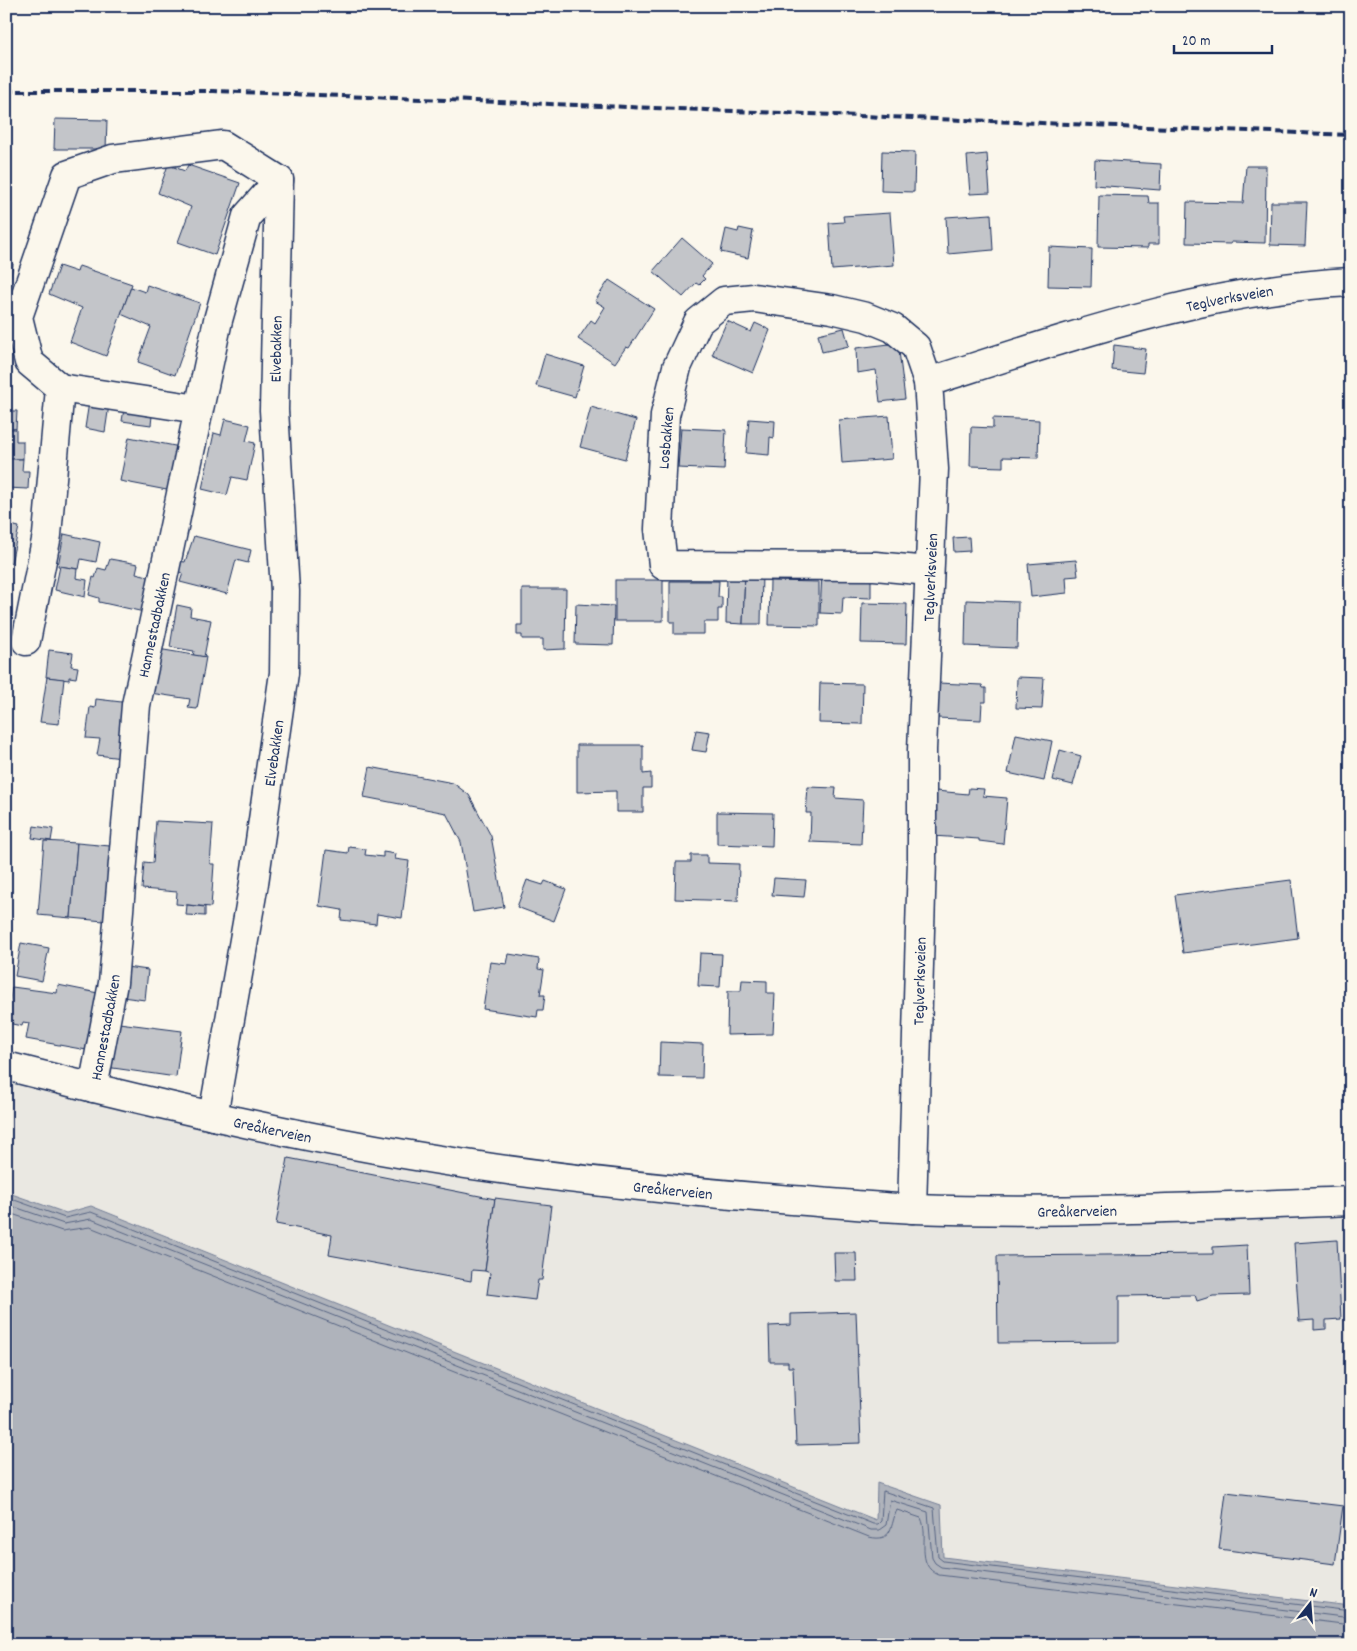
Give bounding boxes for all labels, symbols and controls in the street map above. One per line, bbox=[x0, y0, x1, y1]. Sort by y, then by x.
scale bar bbox=[1174, 22, 1272, 54]
text: 20 m bbox=[1182, 31, 1210, 53]
street label: Teglverksveien bbox=[1184, 281, 1275, 319]
street label: Elvebakken bbox=[265, 315, 290, 383]
street label: Losbakken bbox=[653, 406, 682, 470]
street label: Teglverksveien bbox=[918, 533, 945, 622]
street label: Hannestadbakken bbox=[133, 570, 178, 680]
street label: Elvebakken bbox=[259, 719, 292, 788]
street label: Teglverksveien bbox=[908, 937, 934, 1026]
street label: Hannestadbakken bbox=[86, 974, 128, 1082]
street label: Greåkerveien bbox=[231, 1112, 313, 1151]
street label: Greåkerveien bbox=[632, 1176, 713, 1207]
street label: Greåkerveien bbox=[1037, 1201, 1117, 1225]
north arrow bbox=[1284, 1578, 1334, 1628]
text: N bbox=[1307, 1583, 1320, 1604]

